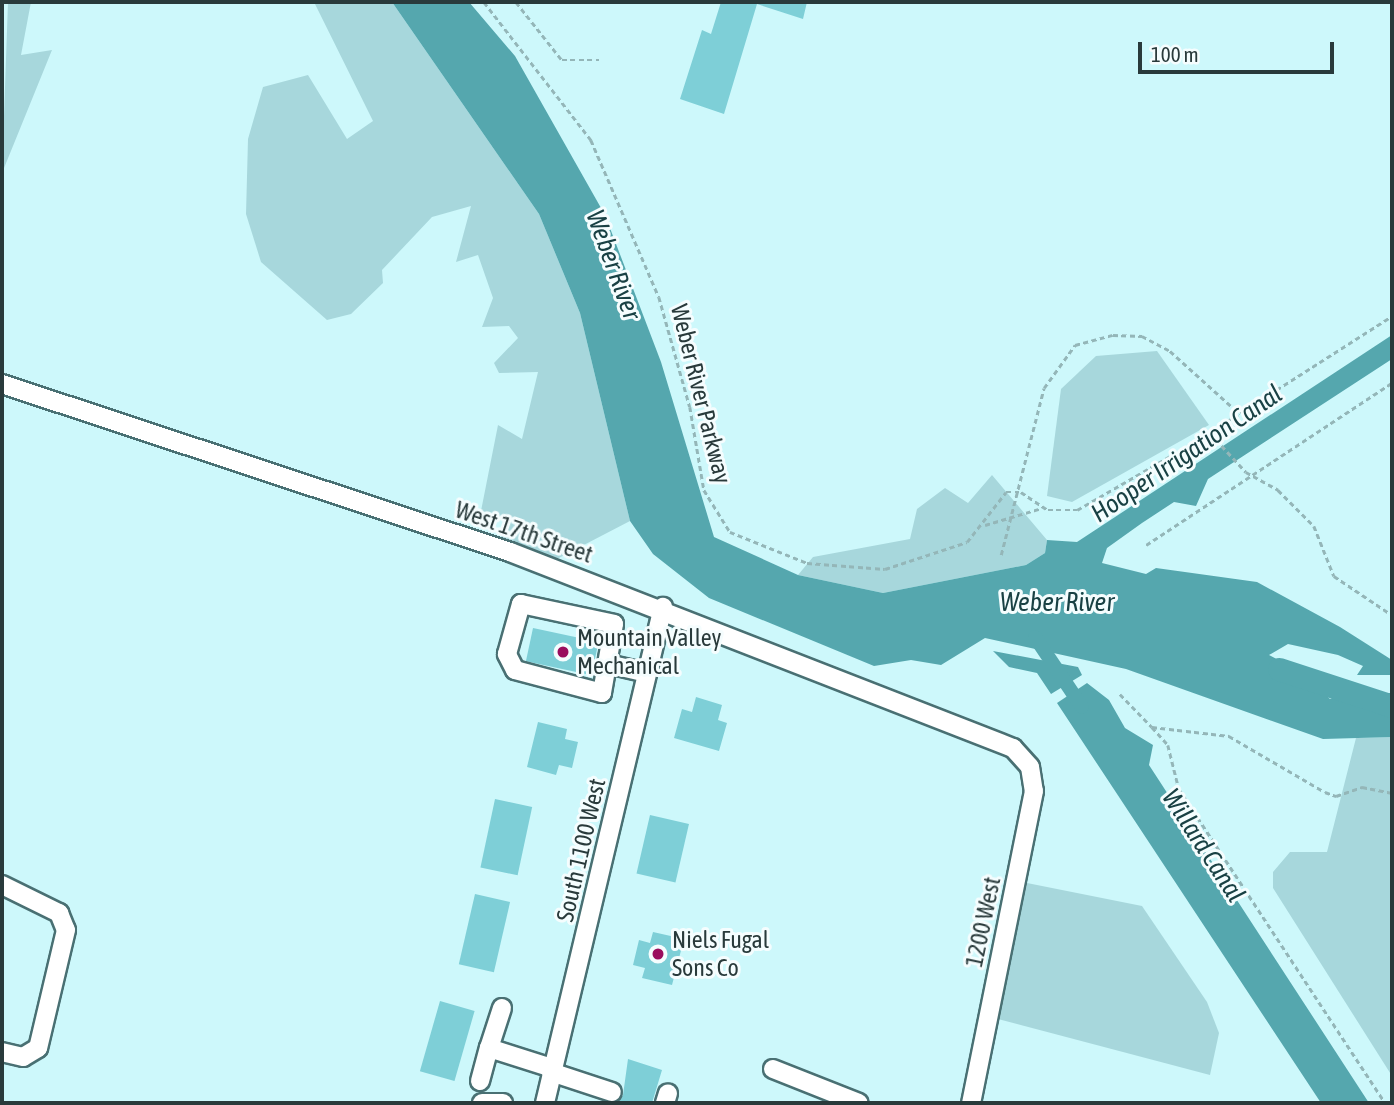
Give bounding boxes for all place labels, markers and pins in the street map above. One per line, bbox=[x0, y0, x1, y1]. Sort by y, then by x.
place label: Mountain Valley Mechanical bbox=[577, 624, 721, 680]
marker: Mountain Valley Mechanical bbox=[555, 644, 571, 660]
place label: Niels Fugal Sons Co bbox=[672, 926, 769, 982]
marker: Niels Fugal Sons Co bbox=[650, 946, 666, 962]

